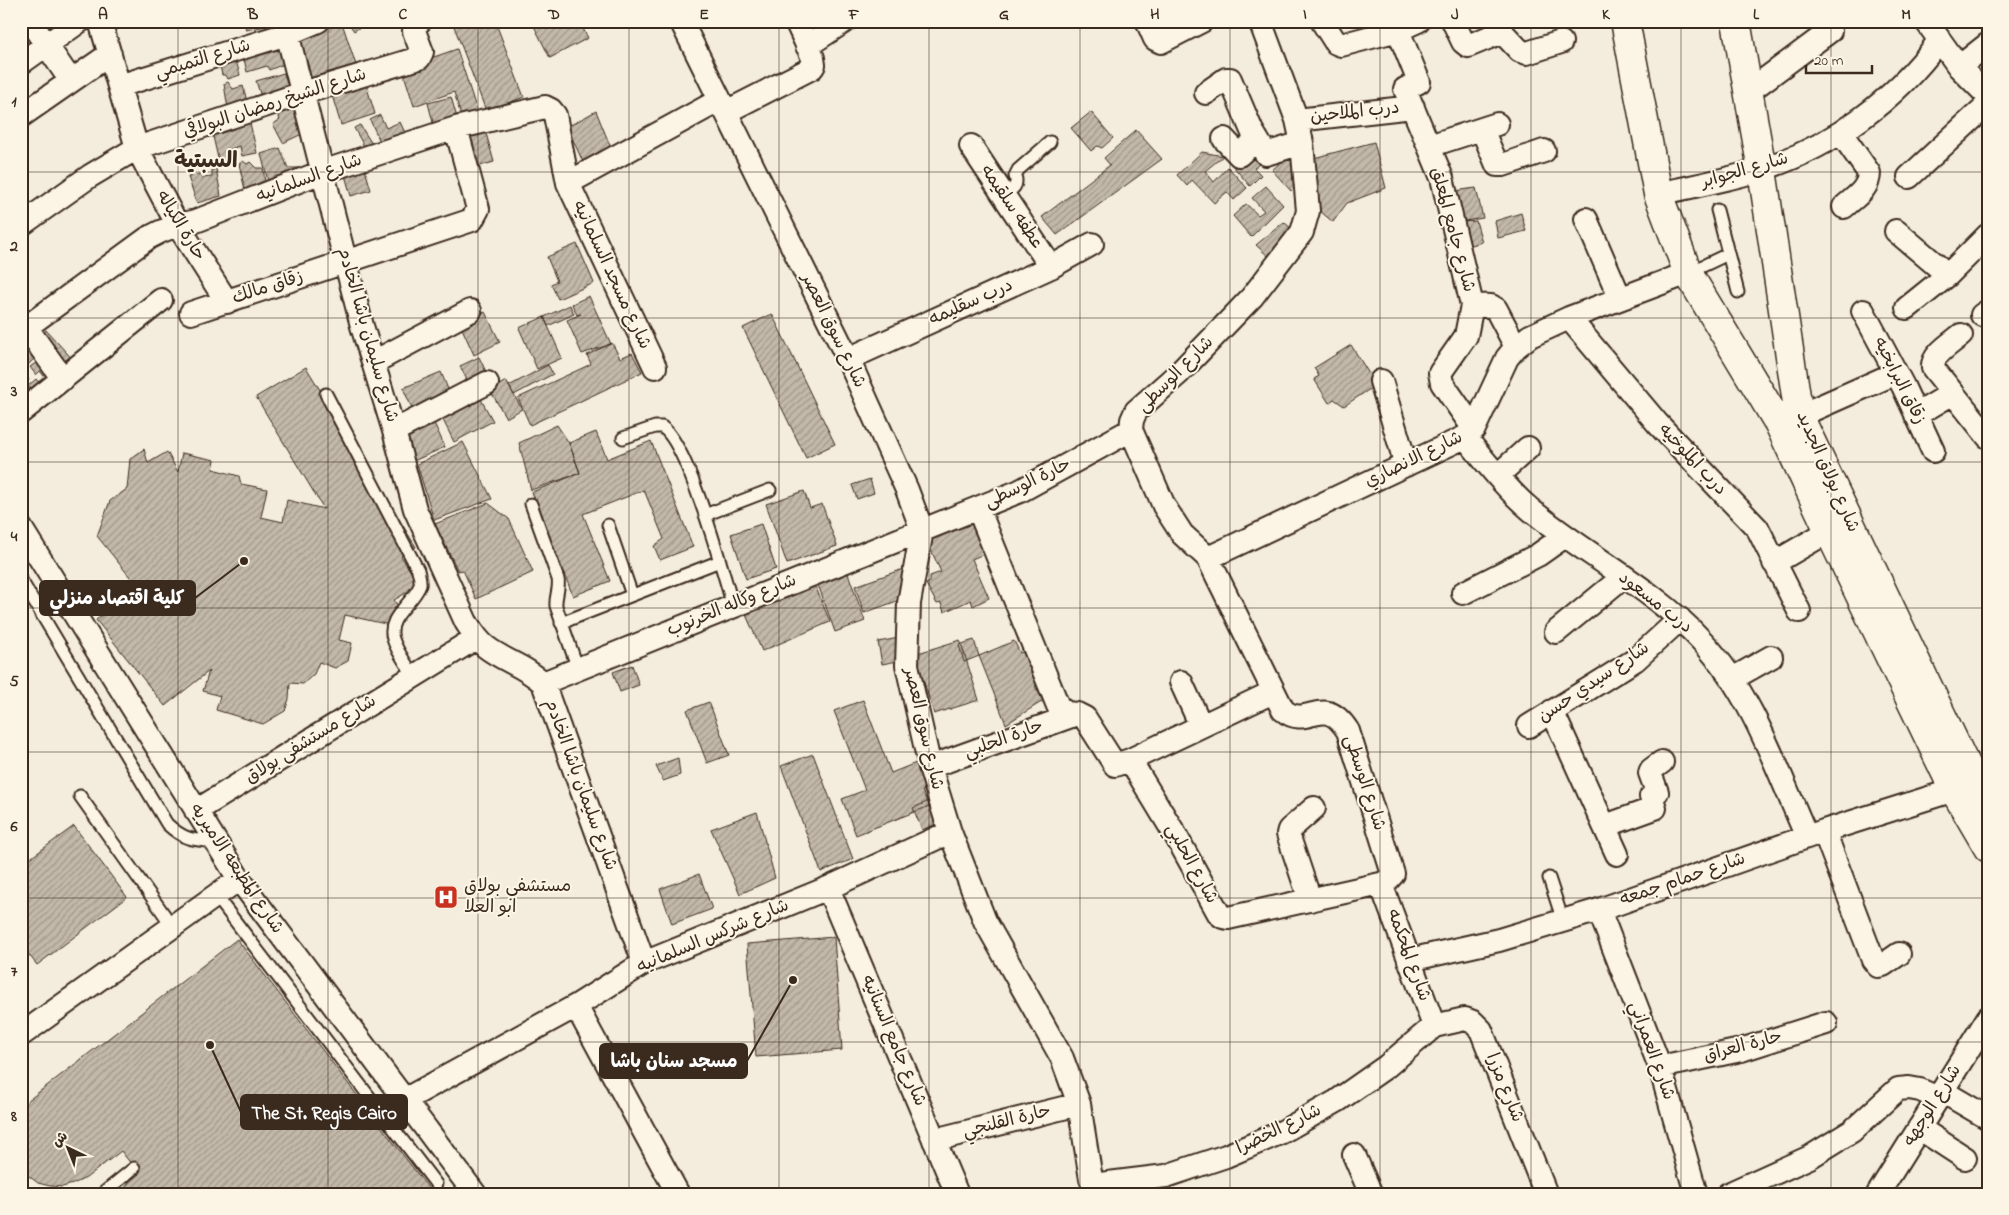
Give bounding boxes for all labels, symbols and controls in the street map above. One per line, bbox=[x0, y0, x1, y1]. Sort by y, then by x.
text: A bbox=[98, 3, 108, 27]
text: B bbox=[247, 3, 259, 27]
text: C bbox=[399, 3, 408, 27]
text: D bbox=[547, 3, 560, 27]
text: E bbox=[699, 3, 709, 27]
text: F bbox=[848, 3, 860, 27]
text: G bbox=[999, 3, 1009, 27]
text: H bbox=[1150, 3, 1160, 27]
text: I bbox=[1303, 3, 1307, 27]
text: J bbox=[1451, 3, 1459, 27]
text: K bbox=[1602, 3, 1611, 27]
text: L bbox=[1753, 3, 1760, 27]
text: M bbox=[1901, 3, 1911, 27]
street label: شارع التميمي bbox=[152, 33, 254, 88]
scale bar bbox=[1806, 42, 1873, 74]
text: 20 m bbox=[1814, 50, 1844, 72]
street label: شارع الشيخ رمضان البولاقي bbox=[180, 61, 370, 146]
text: 1 bbox=[11, 90, 17, 114]
street label: درب الملاحين bbox=[1309, 95, 1401, 131]
district label: السبتية bbox=[174, 146, 238, 178]
street label: شارع الجوابر bbox=[1696, 146, 1792, 196]
street label: شارع السلمانيه bbox=[252, 148, 366, 210]
street label: عطفه سلقيمه bbox=[973, 159, 1049, 255]
street label: شارع جامع المعلق bbox=[1423, 165, 1481, 295]
street label: حارة الكياله bbox=[149, 186, 211, 266]
street label: شارع مسجد السلمانيه bbox=[565, 196, 657, 354]
text: 2 bbox=[9, 235, 18, 259]
street label: شارع سليمان باشا الخادم bbox=[330, 244, 404, 426]
street label: زقاق مالك bbox=[229, 264, 307, 312]
street label: شارع سوق العصر bbox=[793, 267, 872, 393]
street label: درب سقليمه bbox=[925, 273, 1017, 333]
street label: شارع الوسطى bbox=[1132, 331, 1220, 419]
street label: زقاق البرابخيه bbox=[1866, 333, 1932, 429]
text: 3 bbox=[10, 380, 18, 404]
street label: شارع بولاق الجديد bbox=[1789, 407, 1865, 537]
street label: درب الملوخيه bbox=[1652, 418, 1732, 502]
street label: شارع الانصاري bbox=[1360, 425, 1468, 495]
street label: حارة الوسطى bbox=[980, 452, 1076, 516]
text: 4 bbox=[10, 525, 18, 549]
street label: درب مسعود bbox=[1612, 566, 1698, 640]
street label: شارع وكاله الخرنوب bbox=[663, 568, 801, 644]
callout: كلية اقتصاد منزلي bbox=[40, 581, 195, 615]
text: كلية اقتصاد منزلي bbox=[50, 586, 185, 614]
street label: شارع سيدي حسن bbox=[1533, 636, 1655, 730]
street label: شارع سوق العصر bbox=[896, 663, 950, 793]
text: 5 bbox=[9, 670, 19, 694]
street label: شارع مستشفى بولاق bbox=[240, 689, 382, 791]
street label: شارع سليمان باشا الخادم bbox=[537, 695, 623, 875]
street label: حارة الحلبي bbox=[961, 714, 1048, 767]
street label: شارع الوسطى bbox=[1336, 732, 1392, 834]
street label: شارع المطبعه الاميريه bbox=[183, 798, 289, 940]
text: 6 bbox=[9, 815, 18, 839]
street label: شارع الحلبي bbox=[1157, 819, 1224, 909]
street label: شارع حمام جمعه bbox=[1617, 846, 1749, 914]
place label: مستشفي بولاق ابو العلا bbox=[464, 874, 571, 921]
hospital icon: مستشفي بولاق ابو العلا bbox=[433, 884, 459, 910]
street label: شارع شركس السلمانيه bbox=[633, 893, 793, 981]
street label: شارع المحكمه bbox=[1379, 905, 1437, 1005]
text: 7 bbox=[11, 960, 18, 984]
street label: شارع جامع السنانيه bbox=[854, 971, 932, 1111]
street label: شارع العمراني bbox=[1620, 998, 1681, 1104]
street label: حارة العراق bbox=[1701, 1024, 1785, 1070]
callout: مسجد سنان باشا bbox=[600, 1044, 747, 1078]
text: مسجد سنان باشا bbox=[611, 1049, 737, 1076]
street label: شارع مزرا bbox=[1478, 1049, 1530, 1127]
street label: شارع الوجهه bbox=[1898, 1060, 1968, 1152]
callout: The St. Regis Cairo bbox=[241, 1095, 407, 1129]
street label: حارة القلنجي bbox=[960, 1098, 1054, 1147]
street label: شارع الخضرا bbox=[1232, 1098, 1326, 1162]
text: The St. Regis Cairo bbox=[251, 1101, 397, 1130]
text: 8 bbox=[10, 1105, 17, 1129]
north arrow bbox=[42, 1122, 92, 1172]
text: ش bbox=[47, 1127, 73, 1153]

